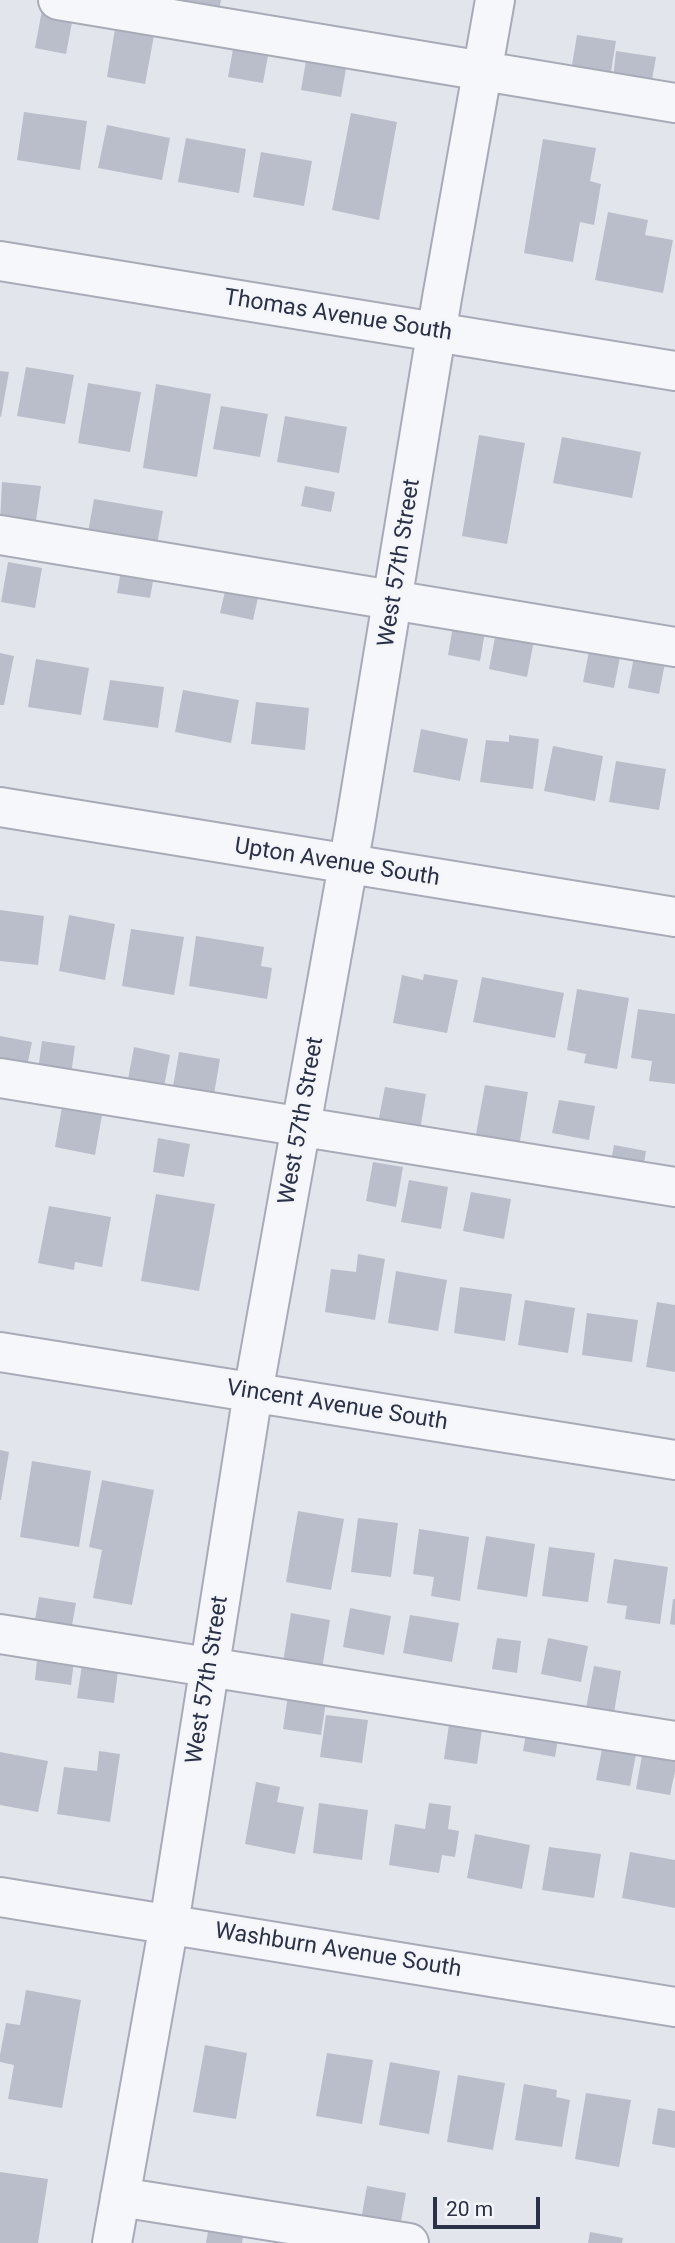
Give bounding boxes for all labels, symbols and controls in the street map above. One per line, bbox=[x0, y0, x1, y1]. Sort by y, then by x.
street label: Thomas Avenue South bbox=[222, 284, 454, 348]
street label: West 57th Street bbox=[373, 477, 427, 649]
street label: Upton Avenue South bbox=[233, 833, 441, 893]
street label: West 57th Street bbox=[274, 1035, 330, 1207]
street label: Vincent Avenue South bbox=[224, 1375, 450, 1437]
street label: West 57th Street bbox=[181, 1594, 235, 1766]
street label: Washburn Avenue South bbox=[213, 1918, 463, 1984]
scale bar bbox=[437, 2184, 544, 2228]
text: 20 m bbox=[446, 2197, 493, 2221]

